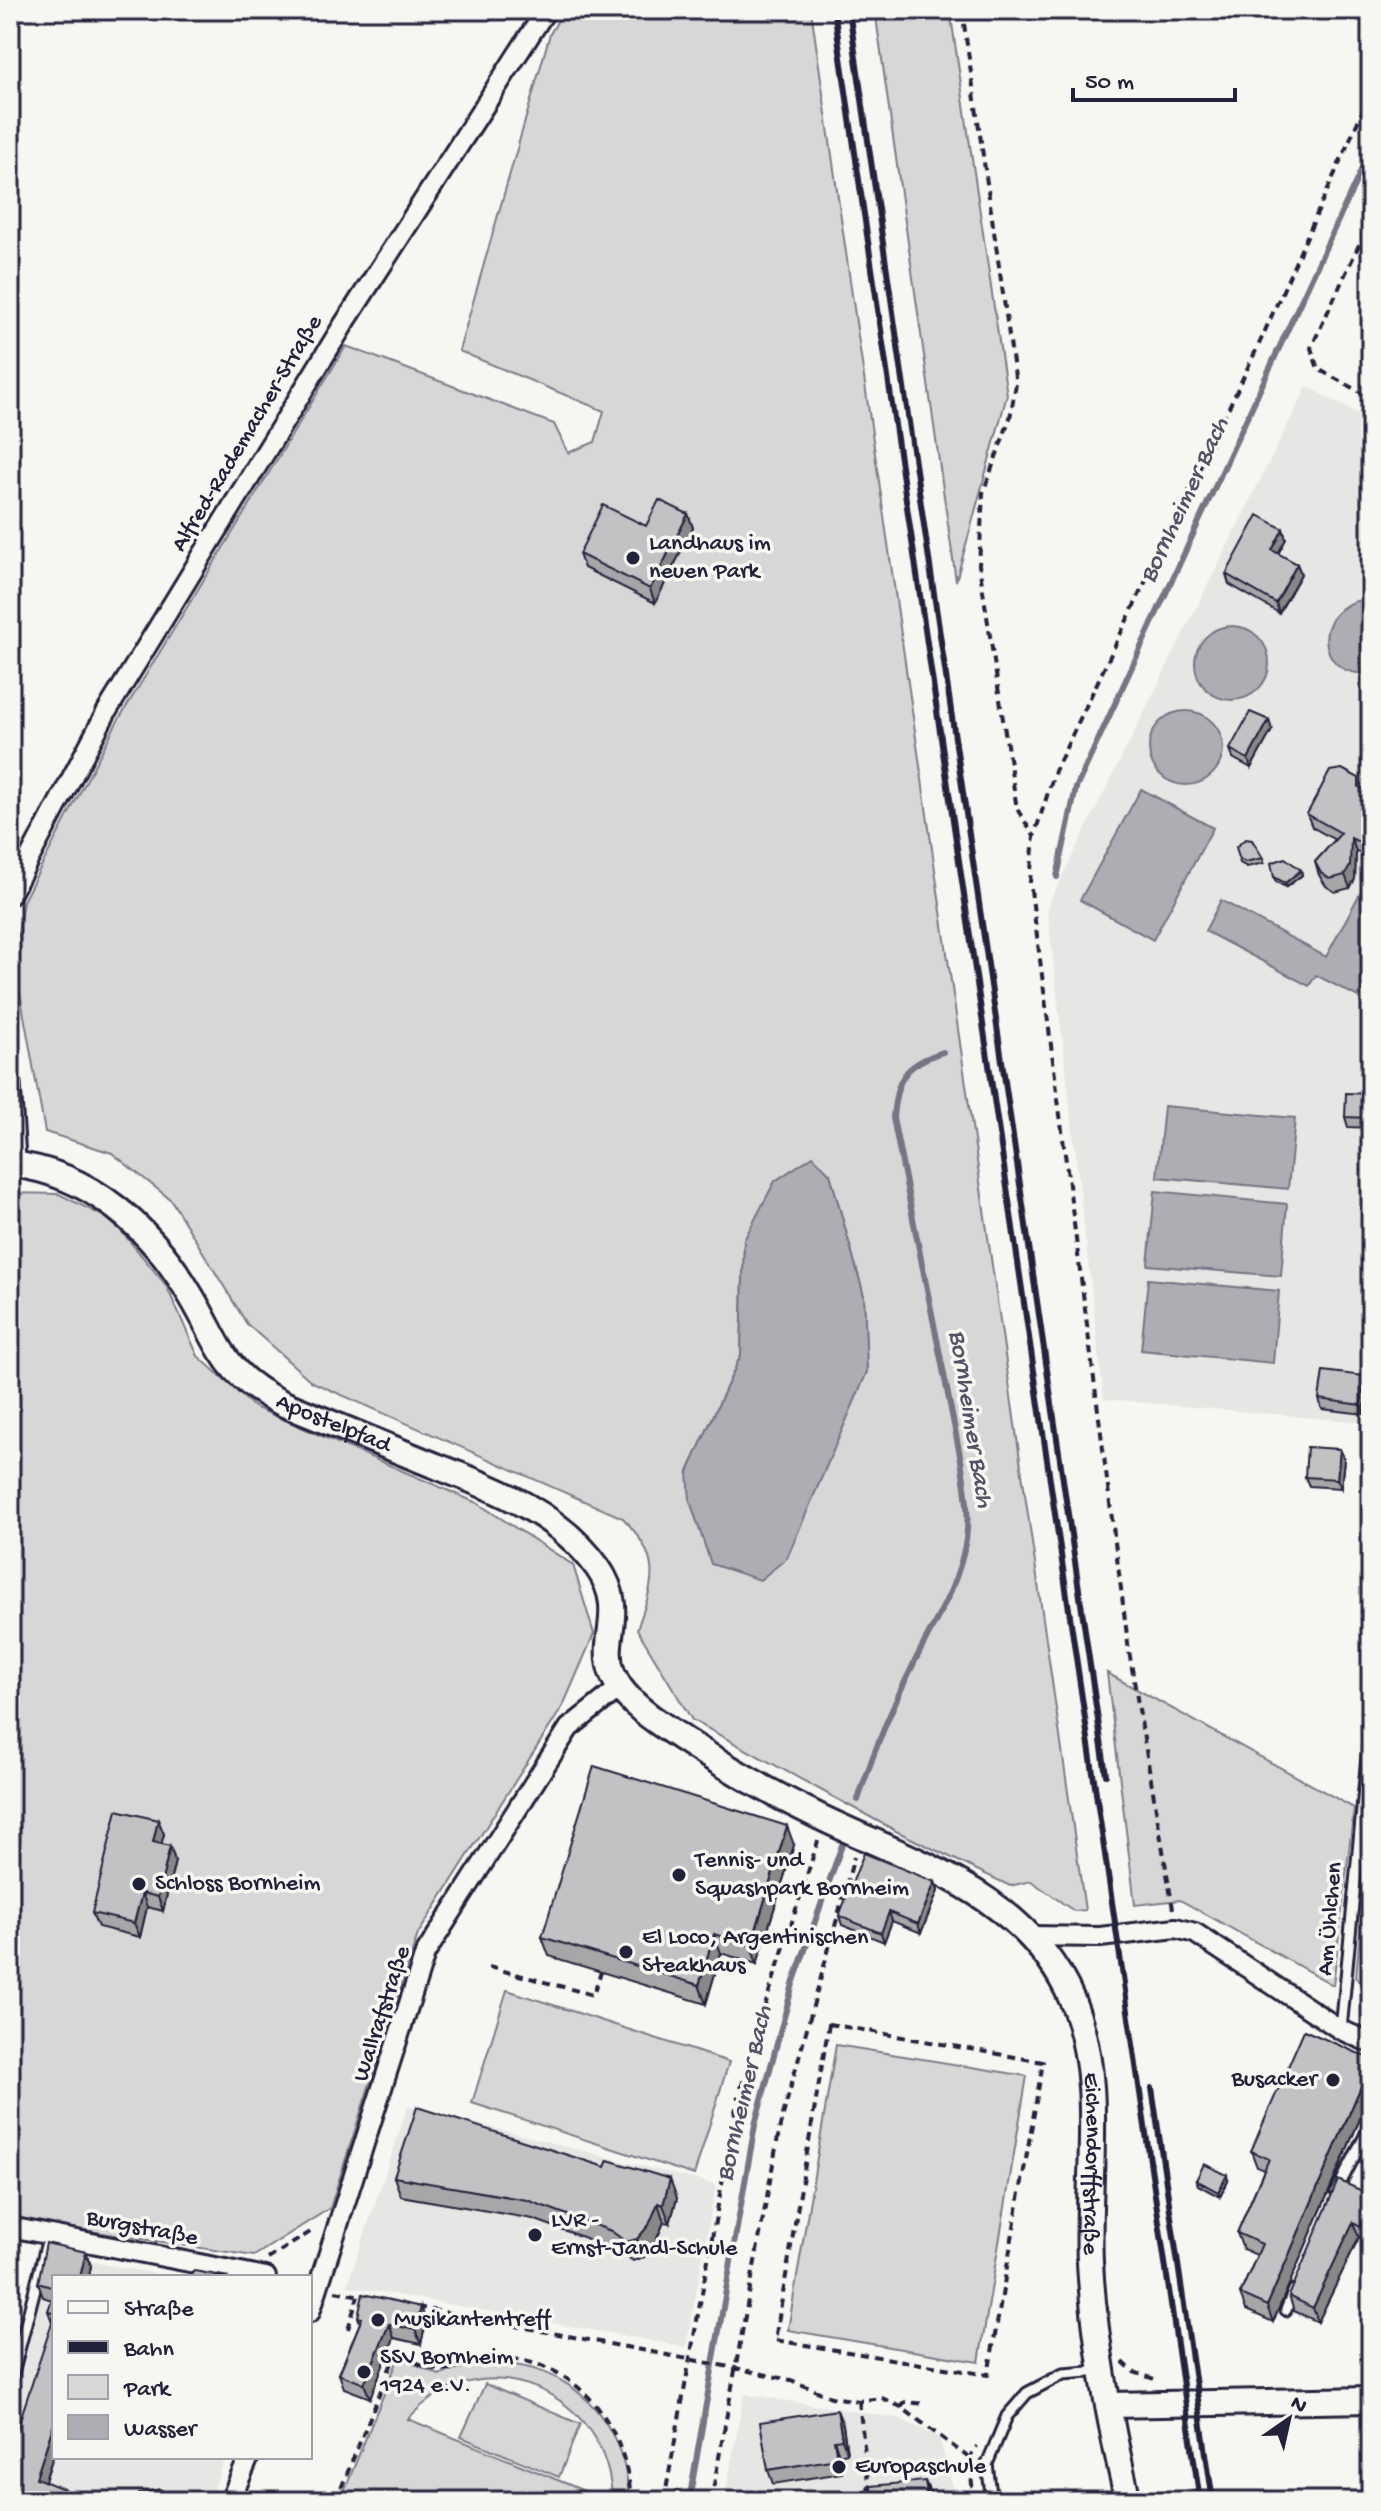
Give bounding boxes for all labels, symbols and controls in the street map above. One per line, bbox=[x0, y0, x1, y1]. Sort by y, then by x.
scale bar bbox=[1073, 52, 1235, 102]
text: 50 m bbox=[1085, 69, 1134, 98]
street label: Alfred-Rademacher-Straße bbox=[166, 310, 331, 558]
water label: Bornheimer Bach bbox=[1134, 412, 1238, 589]
place label: Landhaus im neuen Park bbox=[649, 530, 771, 587]
marker: Landhaus im neuen Park bbox=[624, 549, 642, 567]
water label: Bornheimer Bach bbox=[940, 1328, 998, 1511]
street label: Apostelpfad bbox=[271, 1388, 397, 1461]
place label: Tennis- und Squashpark Bornheim bbox=[693, 1847, 909, 1904]
street label: Am Ühlchen bbox=[1312, 1860, 1350, 1977]
marker: Tennis- und Squashpark Bornheim bbox=[670, 1866, 688, 1884]
place label: Schloss Bornheim bbox=[155, 1870, 320, 1899]
marker: Schloss Bornheim bbox=[130, 1875, 148, 1893]
place label: El Loco, Argentinischen Steakhaus bbox=[642, 1924, 869, 1981]
street label: Wallrafstraße bbox=[347, 1942, 419, 2085]
marker: El Loco, Argentinischen Steakhaus bbox=[617, 1943, 635, 1961]
water label: Bornheimer Bach bbox=[711, 2002, 781, 2185]
place label: Busacker bbox=[1231, 2066, 1319, 2095]
street label: Eichendorffstraße bbox=[1075, 2071, 1107, 2256]
marker: Busacker bbox=[1324, 2071, 1342, 2089]
street label: Burgstraße bbox=[83, 2204, 201, 2254]
place label: LVR - Ernst-Jandl-Schule bbox=[551, 2207, 738, 2264]
marker: LVR - Ernst-Jandl-Schule bbox=[526, 2226, 544, 2244]
legend bbox=[52, 2275, 312, 2459]
text: Straße bbox=[124, 2296, 194, 2325]
place label: Musikantentreff bbox=[394, 2306, 552, 2335]
marker: Musikantentreff bbox=[369, 2311, 387, 2329]
text: Bahn bbox=[123, 2336, 174, 2365]
place label: SSV Bornheim 1924 e.V. bbox=[379, 2344, 513, 2401]
marker: SSV Bornheim 1924 e.V. bbox=[355, 2363, 373, 2381]
text: Park bbox=[123, 2376, 172, 2405]
north arrow bbox=[1249, 2379, 1329, 2459]
text: N bbox=[1285, 2391, 1311, 2421]
text: Wasser bbox=[124, 2416, 199, 2445]
place label: Europaschule bbox=[855, 2453, 987, 2482]
marker: Europaschule bbox=[830, 2458, 848, 2476]

